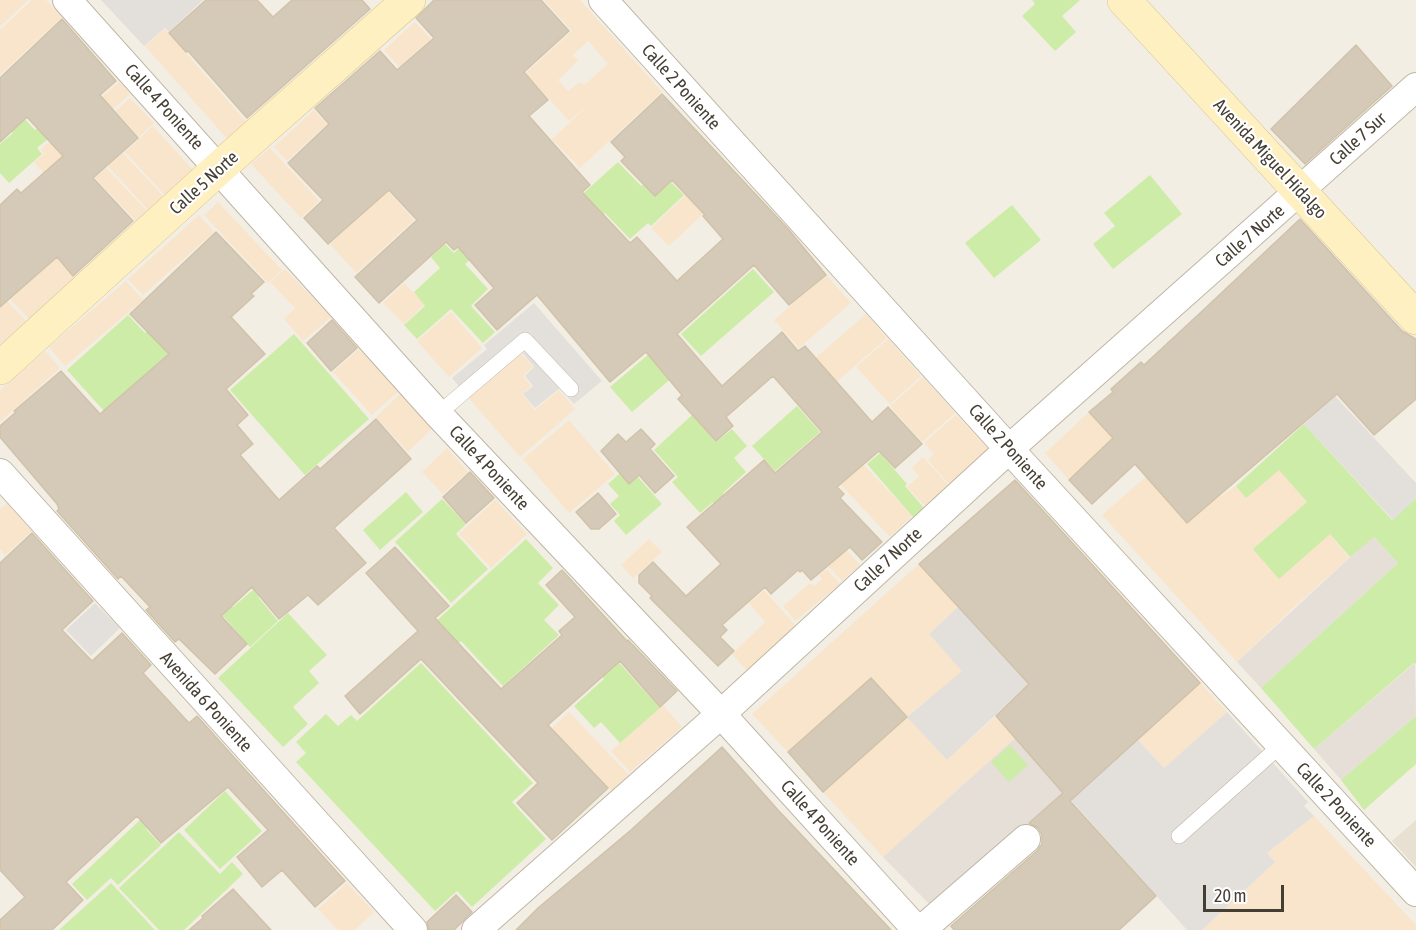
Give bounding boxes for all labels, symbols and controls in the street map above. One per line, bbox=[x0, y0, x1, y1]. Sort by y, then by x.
street label: Calle 2 Poniente bbox=[637, 40, 725, 134]
street label: Calle 4 Poniente bbox=[120, 60, 208, 154]
street label: Avenida Miguel Hidalgo bbox=[1209, 94, 1331, 224]
street label: Calle 7 Sur bbox=[1325, 108, 1391, 170]
street label: Calle 5 Norte bbox=[165, 147, 243, 219]
street label: Calle 7 Norte bbox=[1211, 200, 1289, 272]
street label: Calle 2 Poniente bbox=[964, 400, 1052, 494]
street label: Calle 4 Poniente bbox=[444, 421, 534, 515]
street label: Calle 7 Norte bbox=[850, 523, 926, 597]
street label: Avenida 6 Poniente bbox=[155, 647, 257, 757]
street label: Calle 2 Poniente bbox=[1291, 758, 1381, 852]
street label: Calle 4 Poniente bbox=[776, 776, 864, 870]
scale bar bbox=[1206, 873, 1287, 911]
text: 20 m bbox=[1214, 885, 1246, 906]

